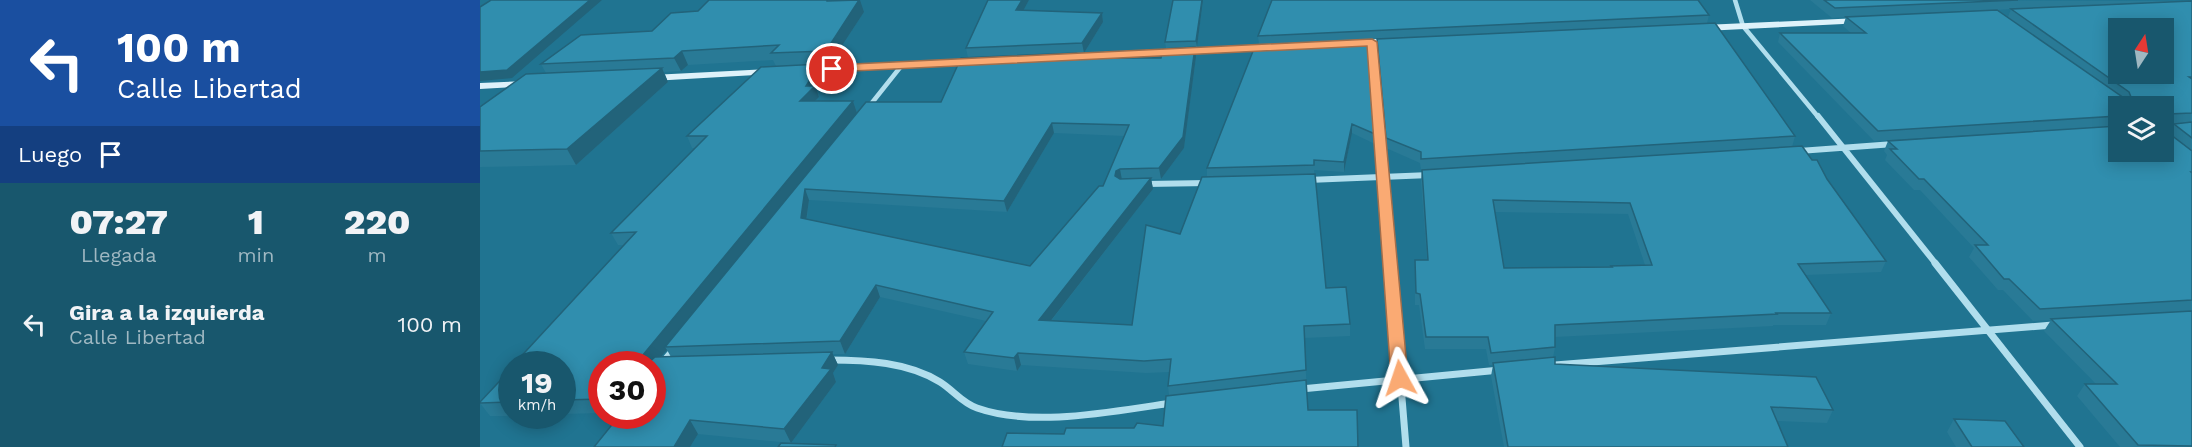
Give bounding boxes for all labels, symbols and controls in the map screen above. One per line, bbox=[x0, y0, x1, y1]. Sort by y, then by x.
north arrow bbox=[2108, 18, 2174, 84]
map controls bbox=[2108, 18, 2174, 162]
text: 100 m bbox=[117, 23, 241, 72]
icon: left bbox=[18, 24, 96, 102]
pin bbox=[806, 43, 857, 94]
icon: arrive bbox=[815, 52, 848, 85]
text: Calle Libertad bbox=[117, 73, 302, 105]
button: layers bbox=[2108, 96, 2174, 162]
icon: arrive bbox=[94, 138, 127, 171]
text: Luego bbox=[18, 142, 82, 167]
text: 07:27 bbox=[70, 201, 168, 243]
text: 1 bbox=[248, 201, 264, 243]
text: 220 bbox=[344, 201, 410, 243]
text: Llegada bbox=[81, 243, 156, 267]
text: min bbox=[238, 243, 274, 267]
text: m bbox=[368, 243, 387, 267]
text: Gira a la izquierda bbox=[69, 300, 265, 325]
icon: left bbox=[18, 308, 51, 341]
text: 100 m bbox=[398, 312, 462, 337]
text: Calle Libertad bbox=[69, 325, 206, 349]
position arrow bbox=[1368, 346, 1432, 410]
speed limit sign: 30 bbox=[588, 351, 666, 429]
text: 19 bbox=[521, 365, 553, 400]
text: km/h bbox=[518, 396, 556, 414]

